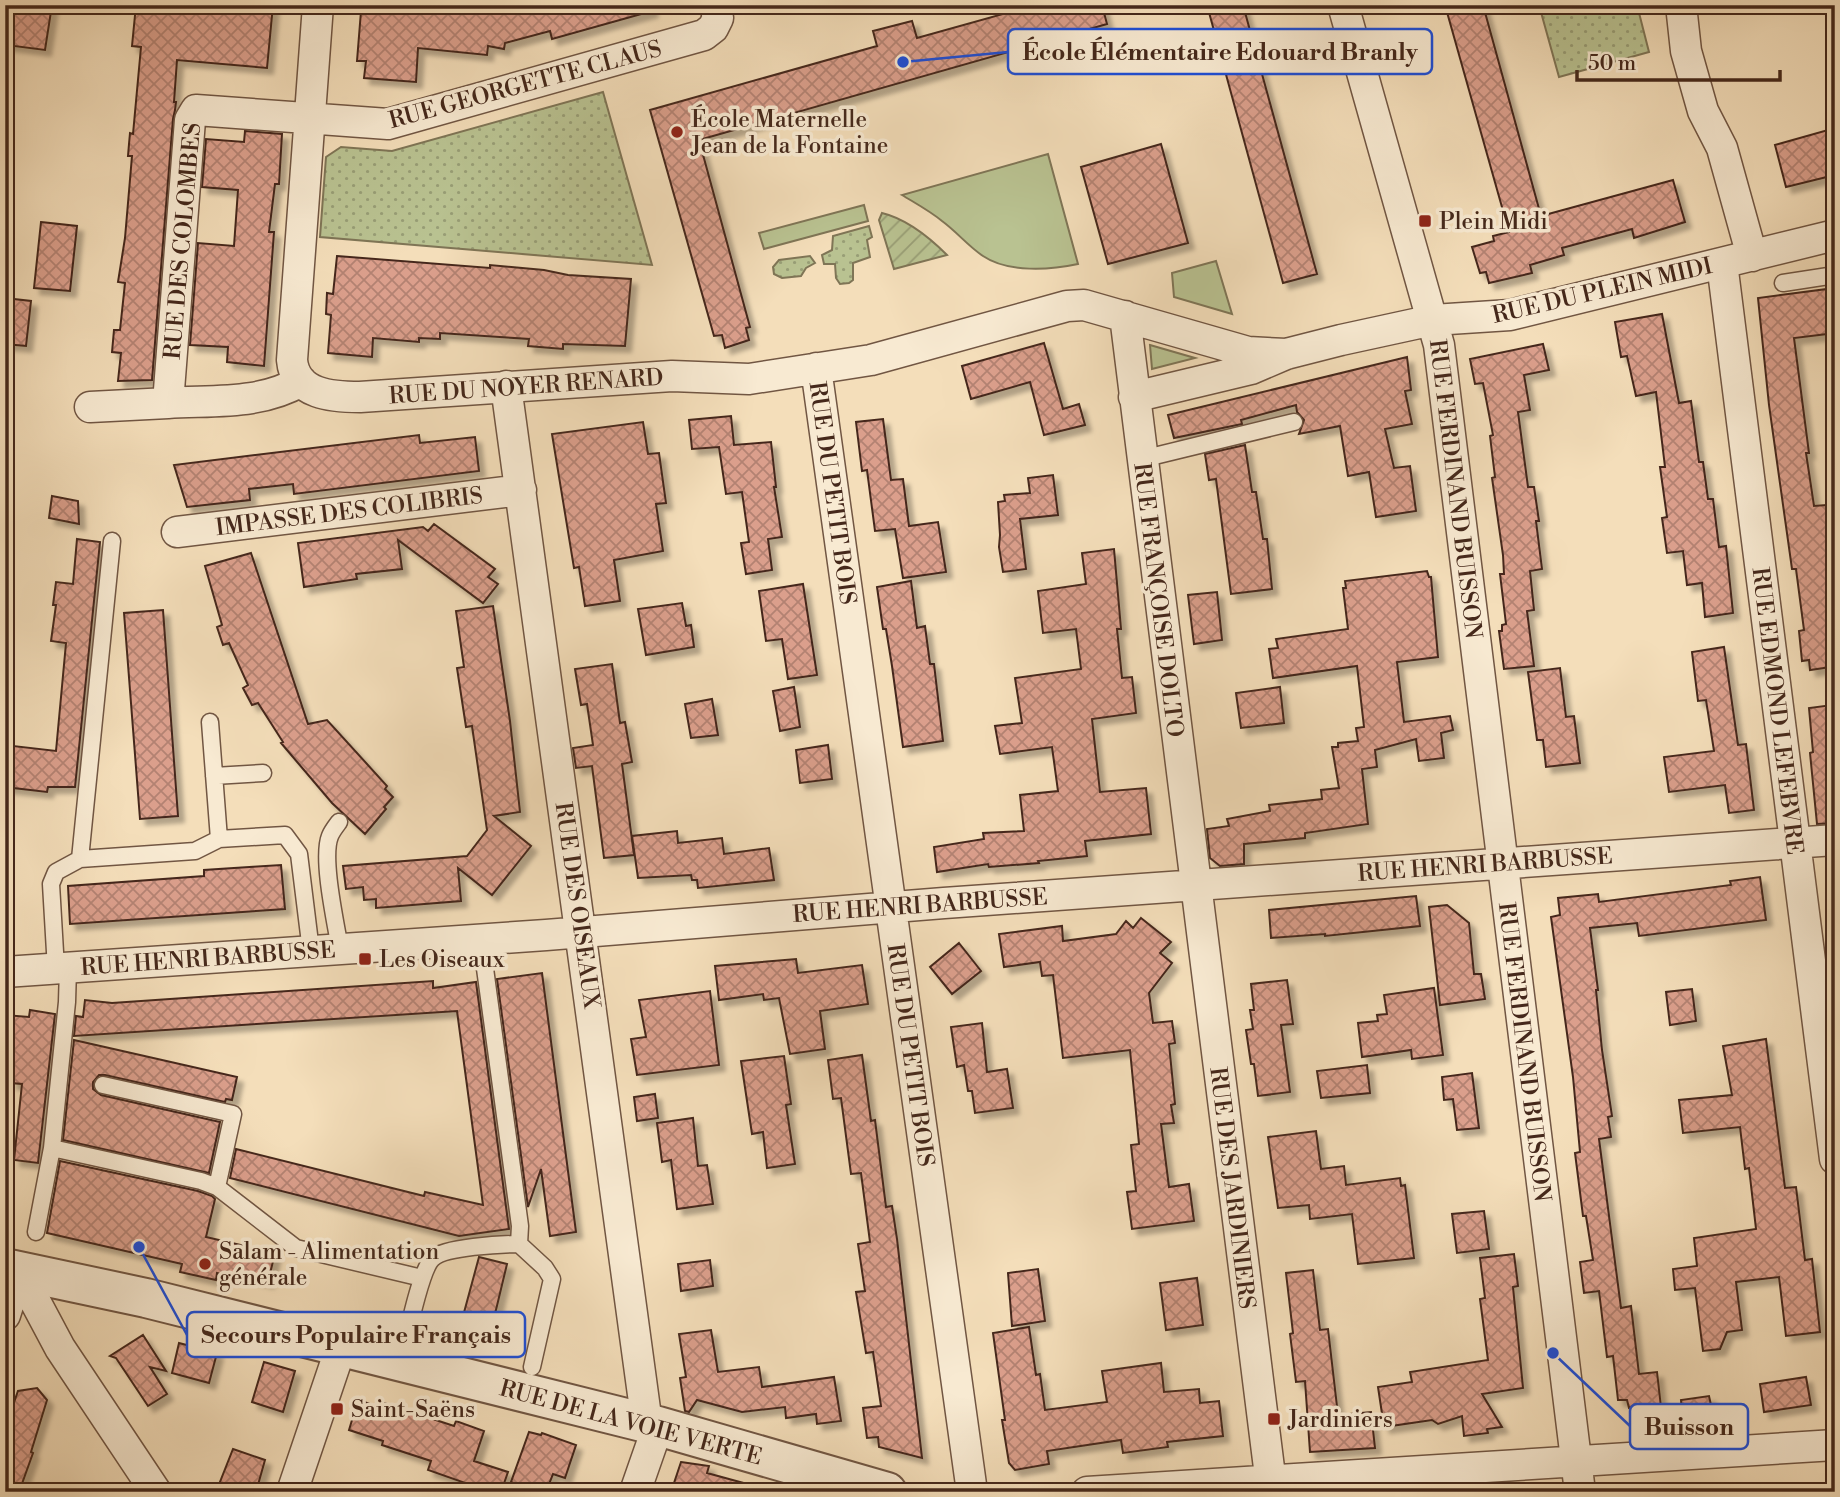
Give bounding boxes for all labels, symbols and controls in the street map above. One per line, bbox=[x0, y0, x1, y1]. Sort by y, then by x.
callout: École Élémentaire Edouard Branly bbox=[1008, 29, 1432, 74]
street label: RUE GEORGETTE CLAUS bbox=[386, 35, 665, 135]
text: École Élémentaire Edouard Branly bbox=[1022, 36, 1419, 68]
scale bar bbox=[1577, 38, 1780, 82]
text: 50 m bbox=[1588, 51, 1636, 77]
place label: École Maternelle Jean de la Fontaine bbox=[690, 104, 888, 160]
street label: RUE DES COLOMBES bbox=[159, 122, 207, 361]
marker: École Maternelle Jean de la Fontaine bbox=[669, 124, 685, 140]
place label: Plein Midi bbox=[1439, 208, 1548, 236]
marker: Plein Midi bbox=[1417, 213, 1433, 229]
street label: RUE DU PLEIN MIDI bbox=[1489, 252, 1715, 330]
street label: RUE FERDINAND BUISSON bbox=[1423, 338, 1487, 640]
street label: RUE DU NOYER RENARD bbox=[388, 363, 664, 411]
street label: RUE DU PETIT BOIS bbox=[802, 380, 862, 606]
street label: RUE FRANÇOISE DOLTO bbox=[1127, 461, 1189, 739]
street label: IMPASSE DES COLIBRIS bbox=[214, 482, 484, 542]
street label: RUE EDMOND LEFEBVRE bbox=[1745, 566, 1809, 857]
street label: RUE DES OISEAUX bbox=[549, 800, 606, 1011]
street label: RUE HENRI BARBUSSE bbox=[1357, 842, 1614, 888]
street label: RUE HENRI BARBUSSE bbox=[792, 883, 1049, 929]
street label: RUE FERDINAND BUISSON bbox=[1492, 901, 1556, 1203]
street label: RUE HENRI BARBUSSE bbox=[80, 936, 337, 982]
street label: RUE DU PETIT BOIS bbox=[880, 942, 940, 1168]
place label: Les Oiseaux bbox=[379, 946, 505, 974]
marker: Les Oiseaux bbox=[357, 951, 373, 967]
street label: RUE DES JARDINIERS bbox=[1203, 1065, 1261, 1311]
place label: Salam - Alimentation générale bbox=[219, 1238, 439, 1292]
marker: Salam - Alimentation générale bbox=[197, 1256, 213, 1272]
callout: Secours Populaire Français bbox=[187, 1312, 525, 1357]
text: Secours Populaire Français bbox=[201, 1321, 511, 1351]
street label: RUE DE LA VOIE VERTE bbox=[496, 1374, 765, 1472]
place label: Saint-Saëns bbox=[351, 1396, 475, 1424]
marker: Saint-Saëns bbox=[329, 1401, 345, 1417]
callout: Buisson bbox=[1630, 1404, 1748, 1449]
place label: Jardiniers bbox=[1287, 1406, 1393, 1434]
marker: Jardiniers bbox=[1266, 1411, 1282, 1427]
text: Buisson bbox=[1644, 1413, 1734, 1443]

